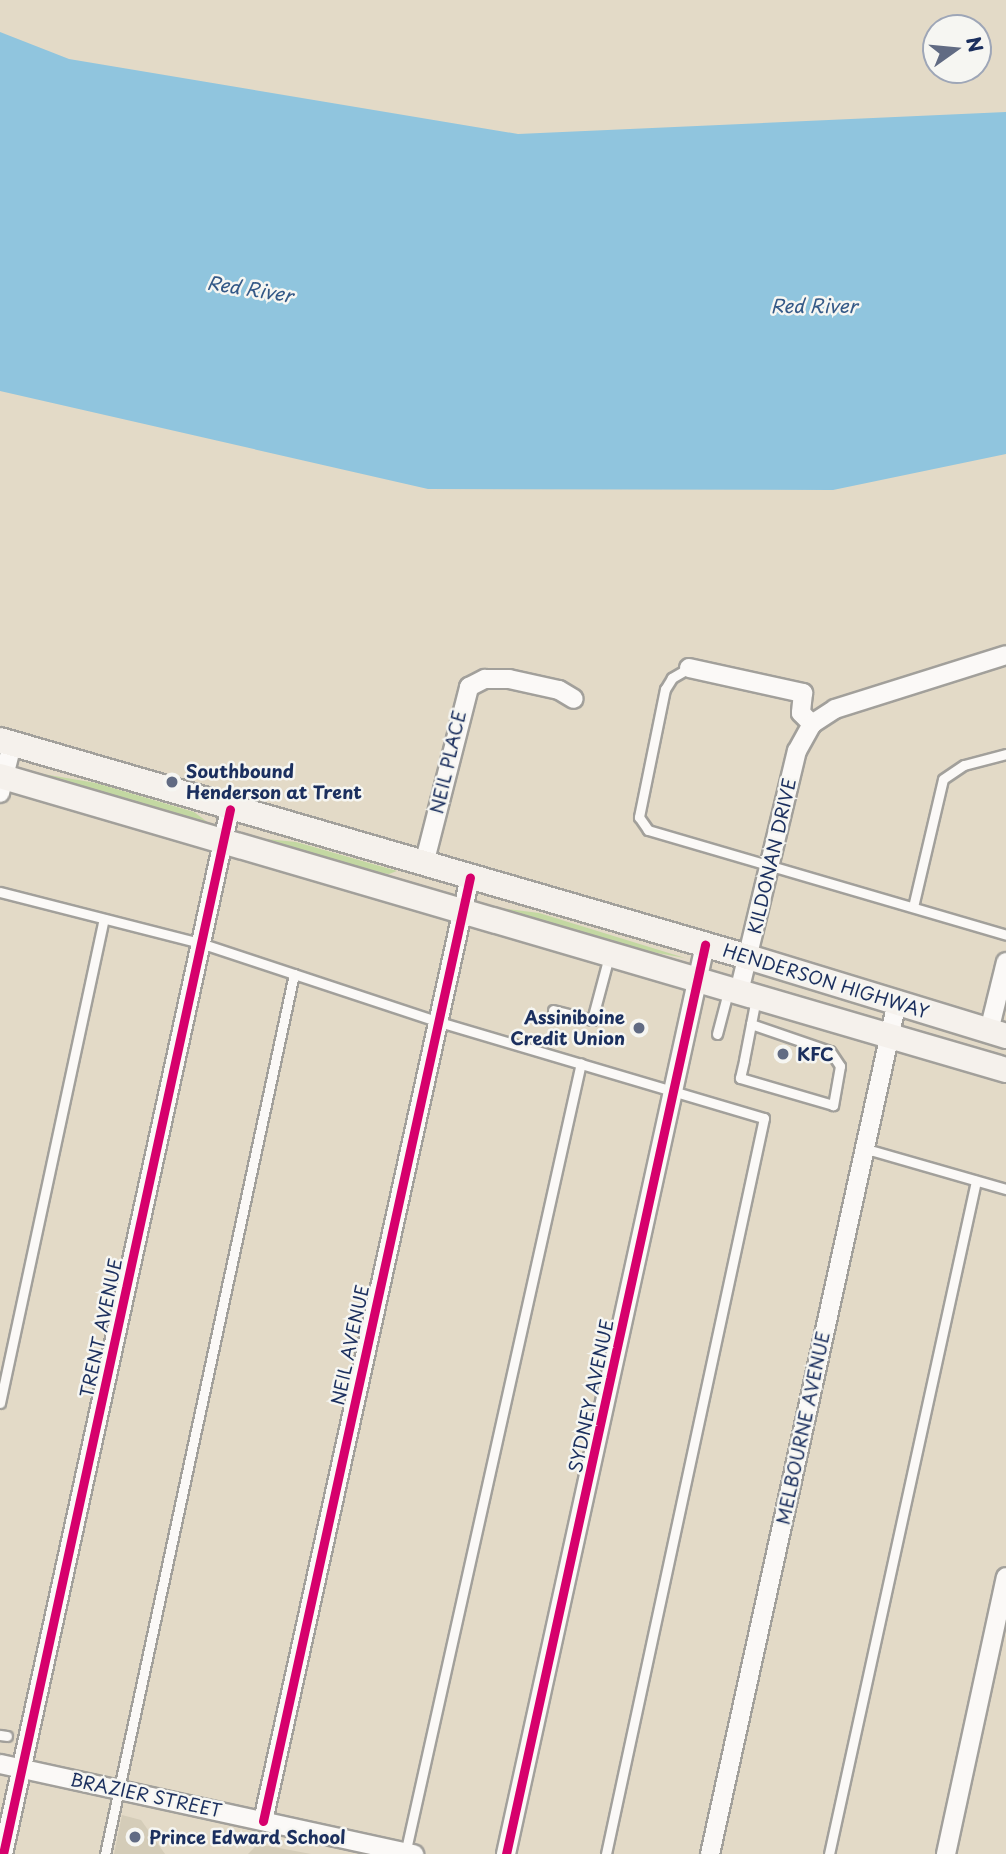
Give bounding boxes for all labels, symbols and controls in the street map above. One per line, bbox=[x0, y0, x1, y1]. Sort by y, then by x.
north arrow bbox=[922, 14, 992, 84]
text: N bbox=[960, 33, 991, 55]
water label: Red River bbox=[205, 271, 295, 307]
water label: Red River bbox=[770, 295, 858, 317]
street label: NEIL PLACE bbox=[425, 708, 471, 816]
place label: Southbound Henderson at Trent bbox=[186, 761, 362, 804]
marker: Southbound Henderson at Trent bbox=[164, 774, 180, 790]
street label: KILDONAN DRIVE bbox=[744, 777, 800, 935]
street label: HENDERSON HIGHWAY bbox=[720, 939, 932, 1023]
place label: Assiniboine Credit Union bbox=[509, 1007, 625, 1050]
marker: Assiniboine Credit Union bbox=[631, 1020, 647, 1036]
place label: KFC bbox=[797, 1043, 834, 1065]
marker: KFC bbox=[775, 1046, 791, 1062]
street label: TRENT AVENUE bbox=[76, 1256, 126, 1400]
street label: NEIL AVENUE bbox=[327, 1283, 373, 1407]
street label: SYDNEY AVENUE bbox=[564, 1317, 618, 1475]
street label: MELBOURNE AVENUE bbox=[772, 1329, 834, 1527]
street label: BRAZIER STREET bbox=[67, 1768, 225, 1822]
place label: Prince Edward School bbox=[149, 1826, 347, 1848]
marker: Prince Edward School bbox=[127, 1829, 143, 1845]

